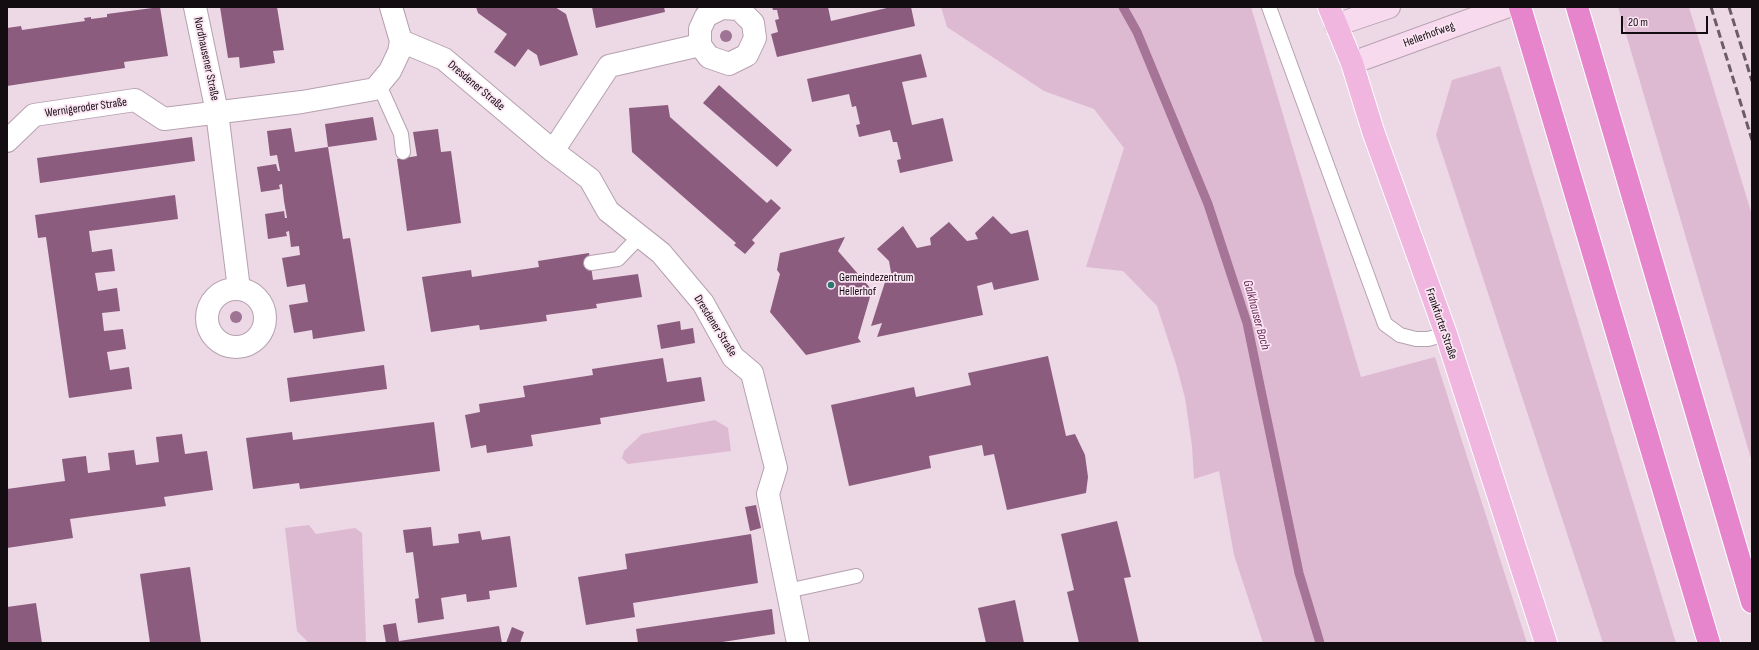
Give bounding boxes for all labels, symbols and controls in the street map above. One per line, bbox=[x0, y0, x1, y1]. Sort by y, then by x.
scale bar bbox=[1623, 8, 1710, 34]
text: 20 m bbox=[1628, 15, 1648, 30]
street label: Nordhausener Straße bbox=[190, 16, 222, 102]
street label: Hellerhofweg bbox=[1401, 19, 1457, 51]
street label: Dresdener Straße bbox=[445, 58, 507, 114]
street label: Wernigeroder Straße bbox=[44, 95, 128, 121]
place label: Gemeindezentrum Hellerhof bbox=[839, 271, 914, 299]
water label: Galkhauser Bach bbox=[1239, 278, 1273, 352]
marker: Gemeindezentrum Hellerhof bbox=[826, 280, 836, 290]
street label: Frankfurter Straße bbox=[1422, 286, 1460, 362]
street label: Dresdener Straße bbox=[690, 293, 740, 359]

